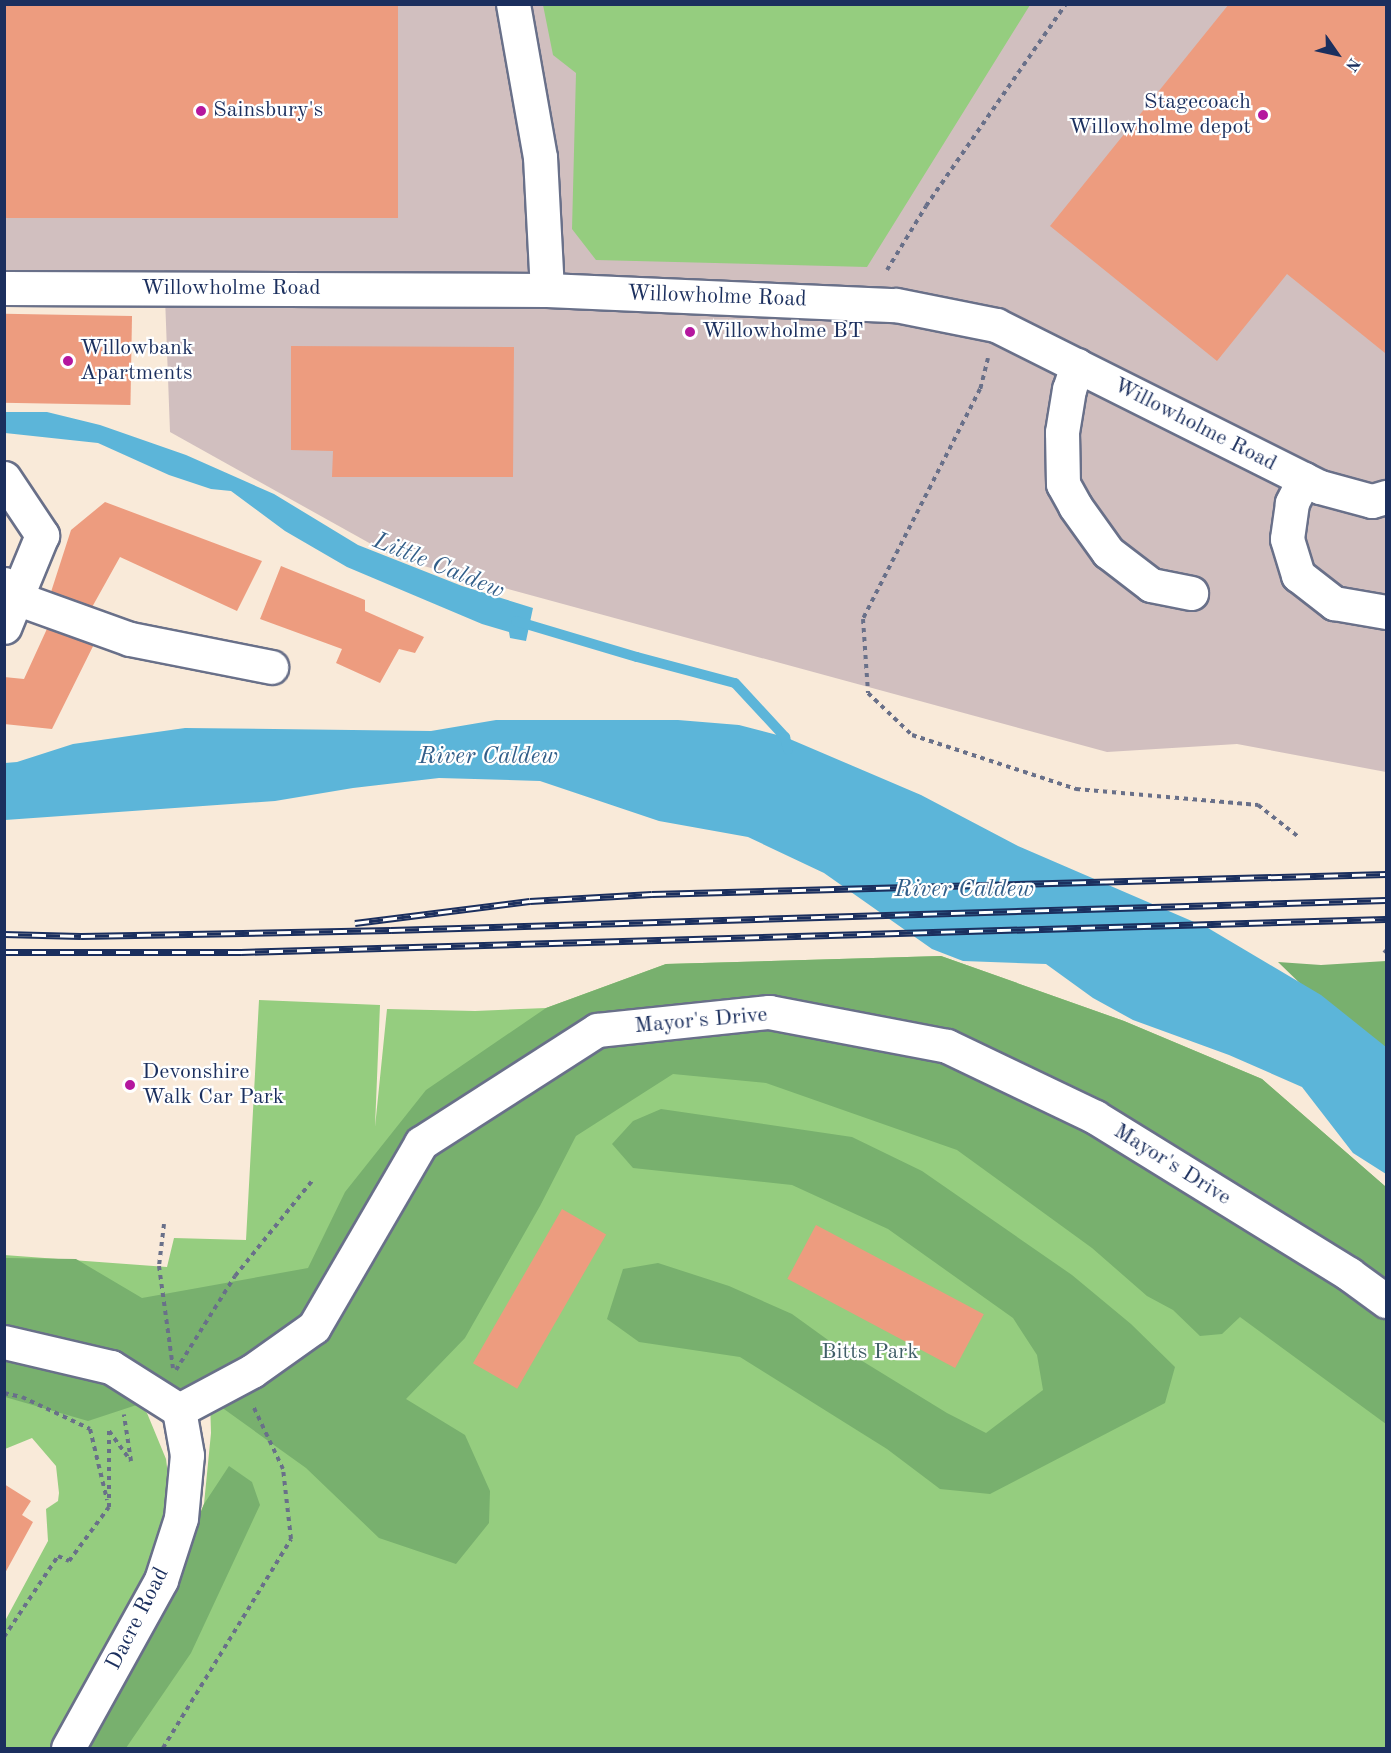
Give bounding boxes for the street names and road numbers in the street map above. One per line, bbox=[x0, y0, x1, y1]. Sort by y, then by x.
street label: Willowholme Road bbox=[141, 276, 321, 302]
street label: Willowholme Road bbox=[627, 281, 807, 313]
street label: Willowholme Road bbox=[1109, 372, 1281, 478]
street label: Mayor's Drive bbox=[633, 1002, 769, 1040]
street label: Mayor's Drive bbox=[1108, 1118, 1236, 1212]
street label: Dacre Road bbox=[101, 1563, 175, 1675]

